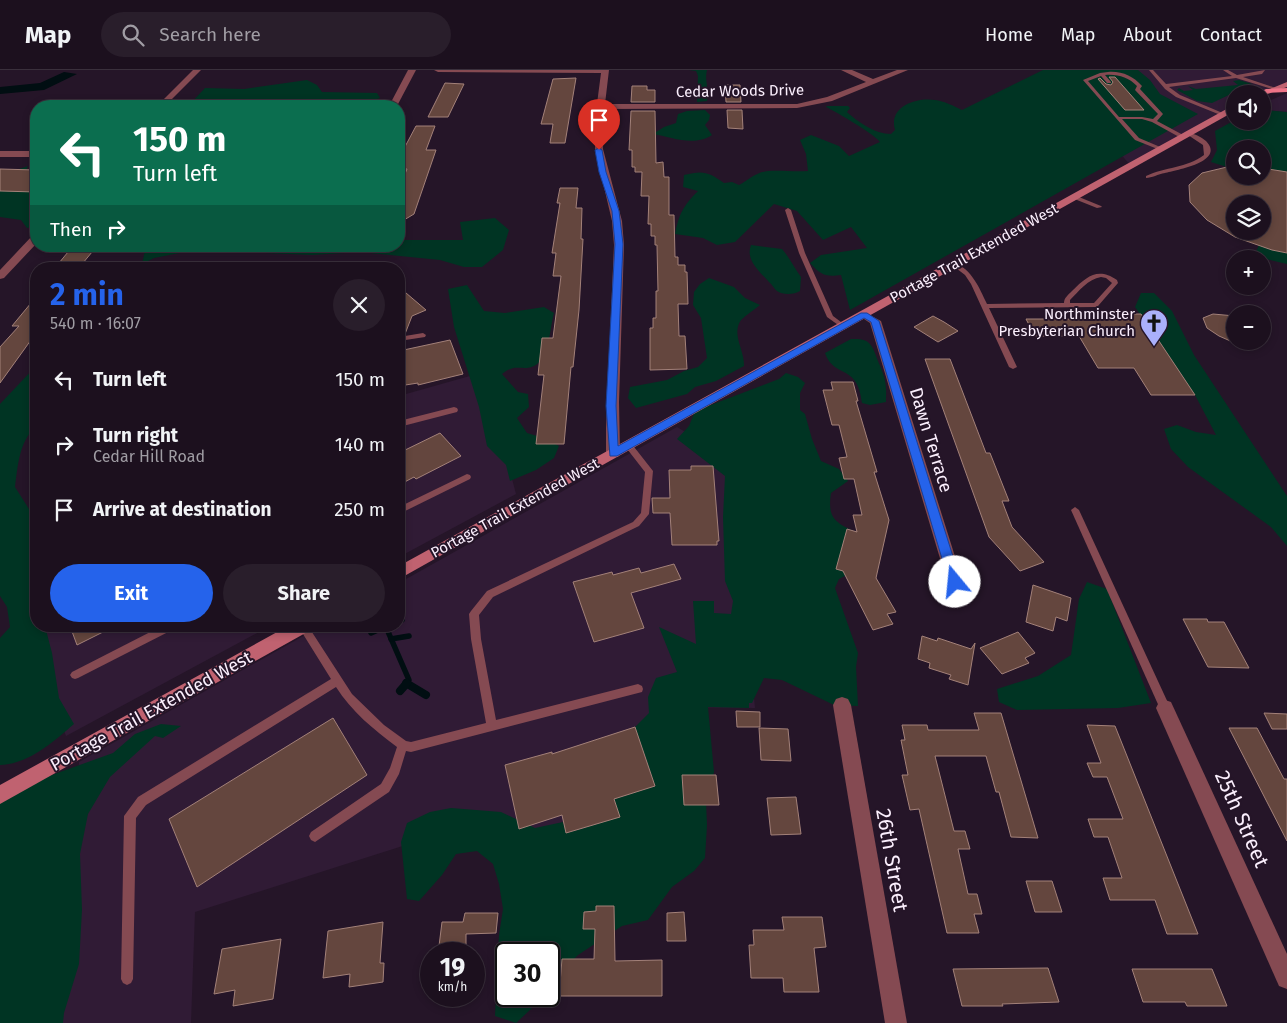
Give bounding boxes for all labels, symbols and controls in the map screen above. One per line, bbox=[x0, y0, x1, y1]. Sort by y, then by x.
search box bbox=[101, 12, 451, 57]
text: Map bbox=[25, 21, 71, 49]
icon: search bbox=[119, 21, 147, 49]
text: Search here bbox=[159, 23, 261, 46]
text: Home bbox=[985, 24, 1033, 46]
text: Map bbox=[1061, 24, 1095, 46]
text: About bbox=[1123, 24, 1172, 46]
text: Contact bbox=[1200, 24, 1262, 46]
street label: Cedar Woods Drive bbox=[676, 81, 804, 101]
map controls bbox=[1226, 85, 1271, 350]
button: sound bbox=[1226, 85, 1271, 130]
pin bbox=[578, 99, 620, 150]
icon: arrive bbox=[585, 106, 613, 134]
text: 150 m bbox=[133, 118, 226, 160]
icon: left bbox=[50, 120, 115, 185]
button: search bbox=[1226, 140, 1271, 185]
text: Turn left bbox=[133, 160, 217, 187]
button: layers bbox=[1226, 195, 1271, 240]
street label: Portage Trail Extended West bbox=[887, 199, 1062, 307]
icon: right bbox=[102, 215, 130, 243]
text: Then bbox=[50, 218, 92, 241]
button: + bbox=[1226, 250, 1271, 295]
text: 2 min bbox=[50, 277, 124, 313]
button: close bbox=[333, 279, 385, 331]
place label: Northminster Presbyterian Church bbox=[998, 305, 1135, 340]
button: − bbox=[1226, 305, 1271, 350]
church icon: Northminster Presbyterian Church bbox=[1139, 308, 1169, 347]
text: 540 m · 16:07 bbox=[50, 314, 141, 333]
icon: left bbox=[50, 366, 78, 394]
text: Turn left bbox=[93, 368, 167, 391]
text: 150 m bbox=[335, 368, 385, 391]
street label: Dawn Terrace bbox=[905, 385, 957, 495]
text: Turn right bbox=[93, 424, 178, 447]
icon: right bbox=[50, 431, 78, 459]
text: 140 m bbox=[335, 433, 385, 456]
text: Cedar Hill Road bbox=[93, 447, 205, 466]
street label: Portage Trail Extended West bbox=[428, 454, 603, 562]
icon: arrive bbox=[50, 496, 78, 524]
text: Arrive at destination bbox=[93, 498, 272, 521]
text: 250 m bbox=[334, 498, 385, 521]
position arrow bbox=[928, 555, 980, 607]
button: Exit bbox=[50, 564, 213, 622]
button: Share bbox=[223, 564, 385, 622]
street label: Portage Trail Extended West bbox=[46, 646, 256, 776]
street label: 25th Street bbox=[1209, 767, 1275, 872]
street label: 26th Street bbox=[870, 807, 914, 914]
speed limit sign: 30 bbox=[495, 942, 560, 1007]
text: 19 bbox=[440, 953, 465, 983]
text: km/h bbox=[438, 980, 467, 994]

